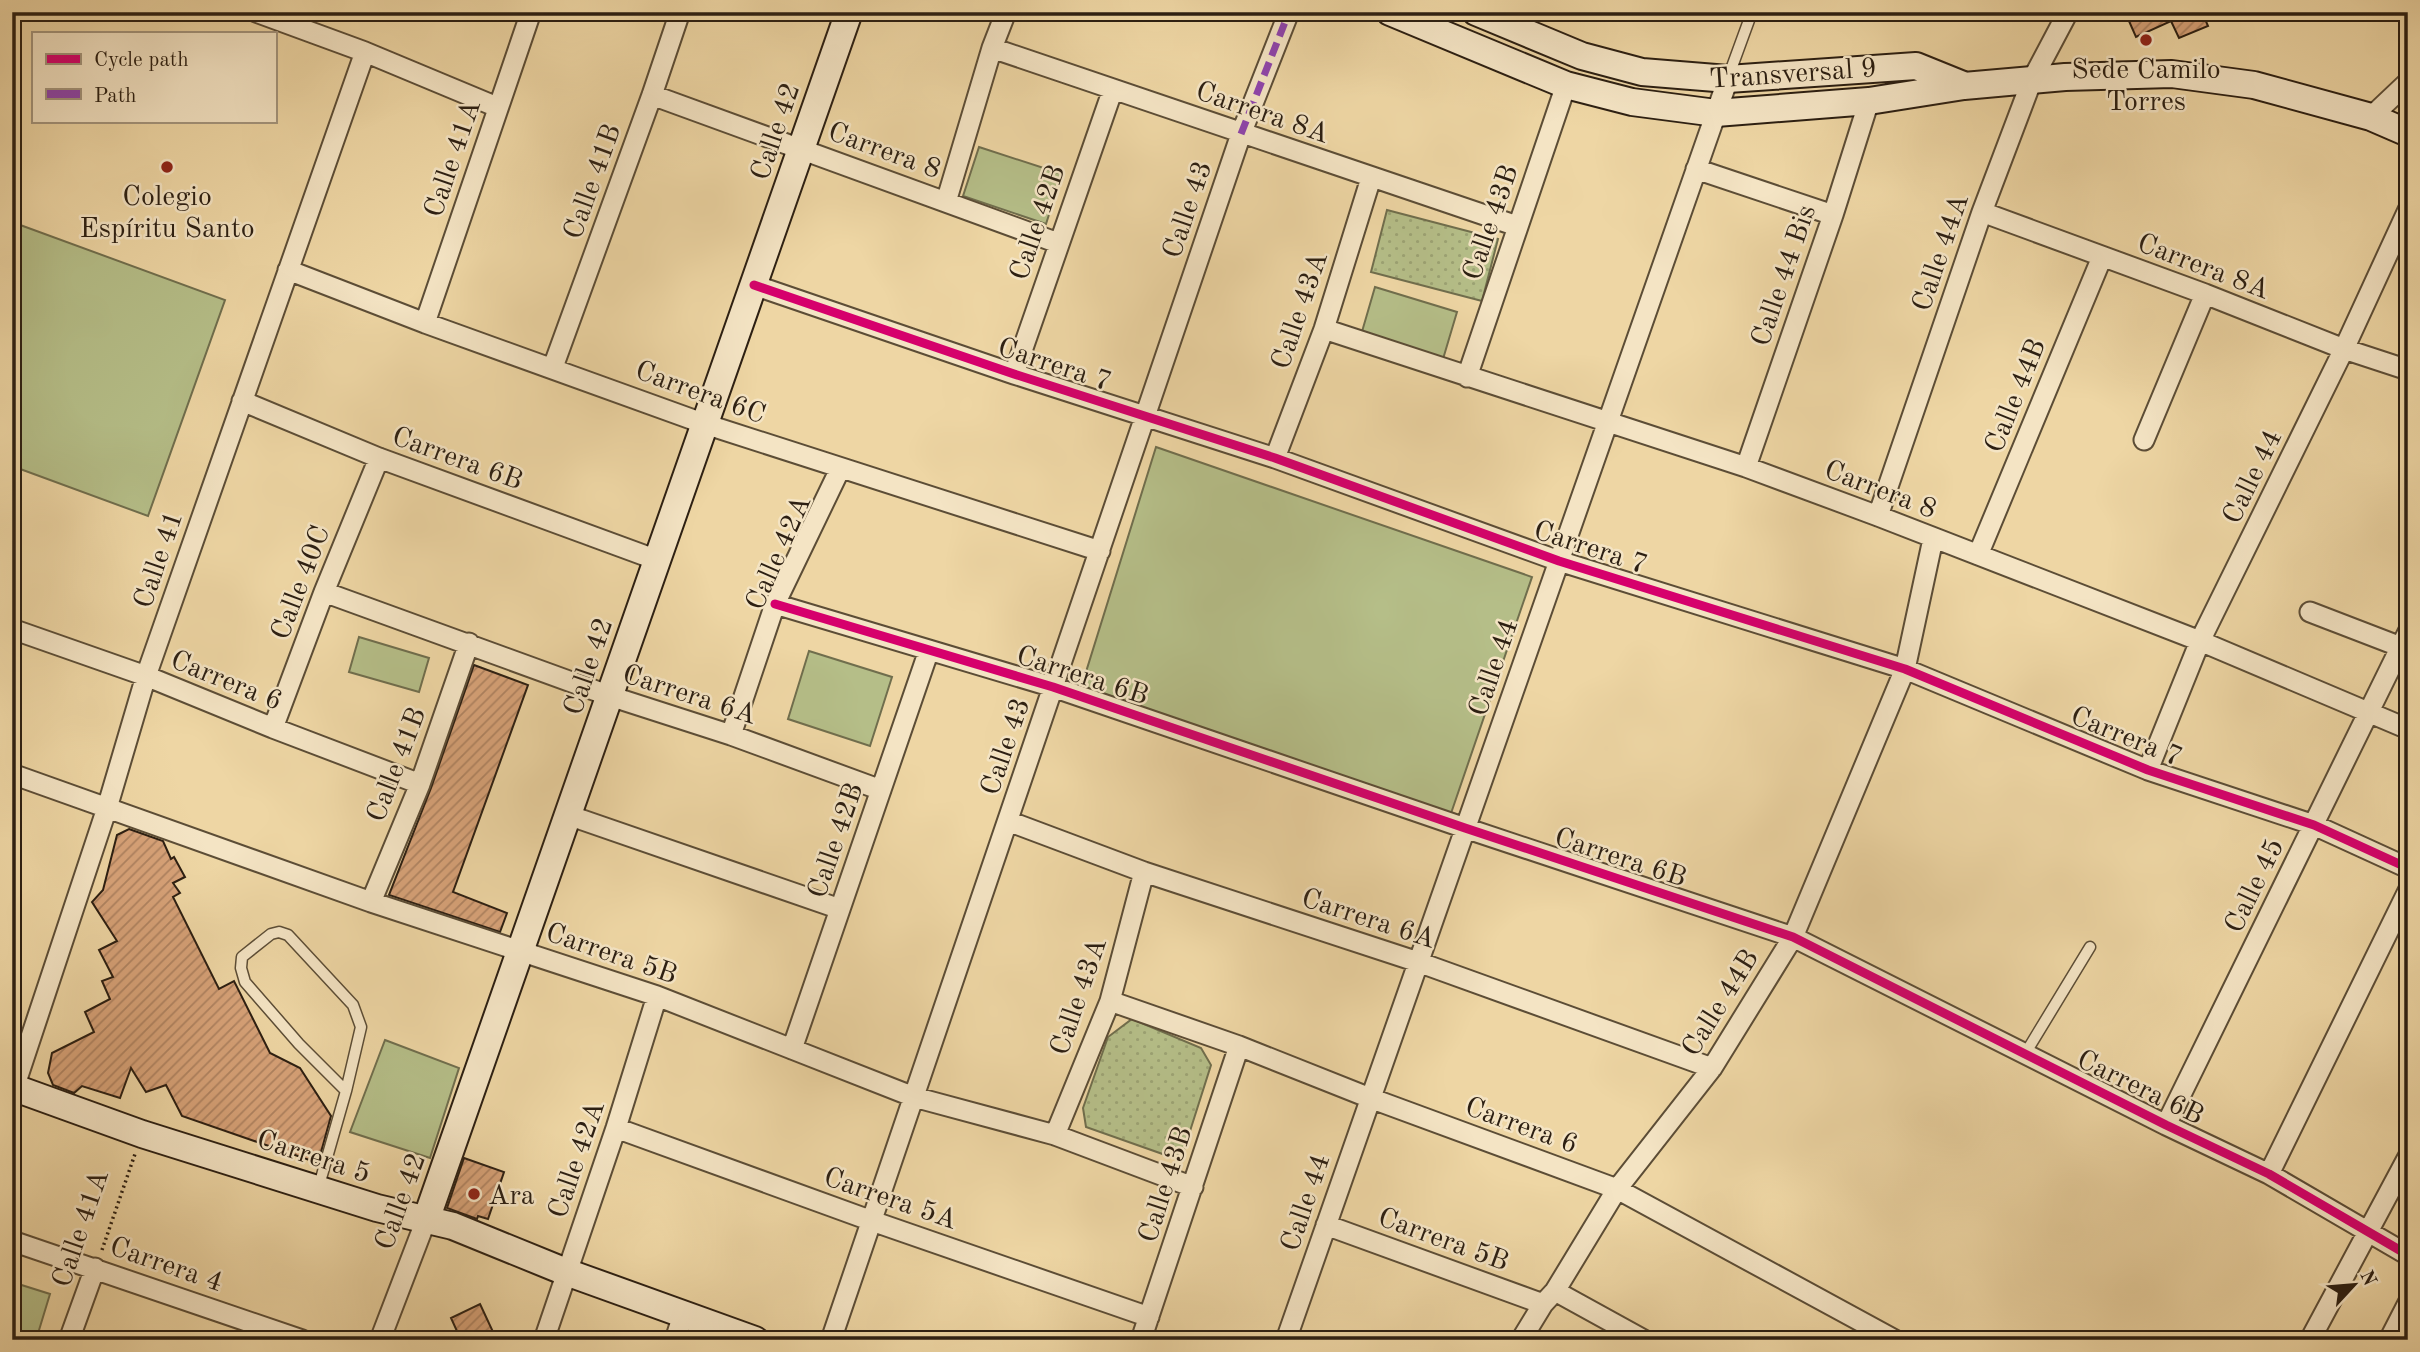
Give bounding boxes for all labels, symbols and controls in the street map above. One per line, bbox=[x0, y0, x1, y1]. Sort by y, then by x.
legend bbox=[32, 32, 276, 122]
marker: Sede Camilo Torres bbox=[2138, 32, 2154, 48]
text: Cycle path bbox=[94, 50, 189, 71]
street label: Transversal 9 bbox=[1708, 55, 1878, 95]
place label: Sede Camilo Torres bbox=[2071, 57, 2221, 117]
street label: Carrera 8A bbox=[1192, 78, 1332, 150]
street label: Calle 42 bbox=[747, 80, 807, 184]
text: Path bbox=[94, 86, 137, 107]
street label: Calle 41A bbox=[421, 97, 487, 221]
street label: Carrera 8 bbox=[824, 119, 944, 185]
street label: Calle 41B bbox=[560, 121, 628, 243]
street label: Calle 43 bbox=[1159, 158, 1219, 262]
marker: Colegio Espíritu Santo bbox=[159, 159, 175, 175]
street label: Calle 42B bbox=[1006, 162, 1072, 284]
street label: Calle 43B bbox=[1459, 162, 1525, 284]
place label: Colegio Espíritu Santo bbox=[79, 184, 255, 244]
street label: Calle 44A bbox=[1909, 191, 1975, 315]
street label: Calle 44 Bis bbox=[1748, 202, 1822, 350]
street label: Carrera 8A bbox=[2133, 230, 2273, 306]
street label: Calle 43A bbox=[1268, 249, 1334, 373]
street label: Carrera 7 bbox=[994, 334, 1114, 397]
street label: Calle 44B bbox=[1981, 335, 2052, 457]
street label: Carrera 6C bbox=[631, 357, 769, 430]
street label: Carrera 6B bbox=[388, 423, 526, 496]
street label: Calle 44 bbox=[2219, 426, 2288, 529]
street label: Carrera 8 bbox=[1820, 457, 1940, 525]
street label: Calle 42A bbox=[742, 492, 817, 615]
street label: Calle 41 bbox=[130, 508, 190, 612]
street label: Carrera 7 bbox=[1530, 517, 1650, 580]
street label: Calle 40C bbox=[267, 522, 336, 644]
street label: Calle 42 bbox=[560, 615, 620, 719]
street label: Calle 44 bbox=[1465, 616, 1525, 720]
street label: Carrera 6B bbox=[1013, 642, 1152, 711]
street label: Carrera 6 bbox=[166, 647, 286, 717]
street label: Carrera 6A bbox=[619, 661, 760, 731]
street label: Calle 43 bbox=[977, 695, 1037, 799]
street label: Carrera 7 bbox=[2066, 703, 2186, 773]
street label: Calle 41B bbox=[363, 704, 432, 826]
street label: Calle 42B bbox=[804, 780, 870, 902]
street label: Carrera 6B bbox=[1551, 824, 1690, 893]
street label: Calle 45 bbox=[2221, 835, 2290, 938]
street label: Carrera 6A bbox=[1298, 885, 1439, 955]
street label: Carrera 5B bbox=[542, 919, 680, 990]
street label: Calle 43A bbox=[1047, 935, 1113, 1059]
street label: Calle 44B bbox=[1678, 945, 1765, 1062]
street label: Carrera 6B bbox=[2072, 1046, 2207, 1131]
street label: Carrera 6 bbox=[1461, 1094, 1581, 1160]
street label: Calle 42A bbox=[545, 1098, 611, 1222]
street label: Calle 43B bbox=[1135, 1123, 1199, 1246]
street label: Carrera 5 bbox=[253, 1126, 373, 1189]
street label: Calle 42 bbox=[371, 1150, 432, 1254]
street label: Calle 44 bbox=[1277, 1151, 1337, 1255]
street label: Carrera 5A bbox=[820, 1164, 960, 1236]
street label: Calle 41A bbox=[49, 1167, 115, 1291]
place label: Ara bbox=[488, 1183, 535, 1211]
marker: Ara bbox=[466, 1186, 482, 1202]
street label: Carrera 5B bbox=[1374, 1204, 1512, 1277]
street label: Carrera 4 bbox=[106, 1233, 226, 1298]
north arrow bbox=[2318, 1250, 2388, 1320]
text: N bbox=[2355, 1268, 2379, 1290]

